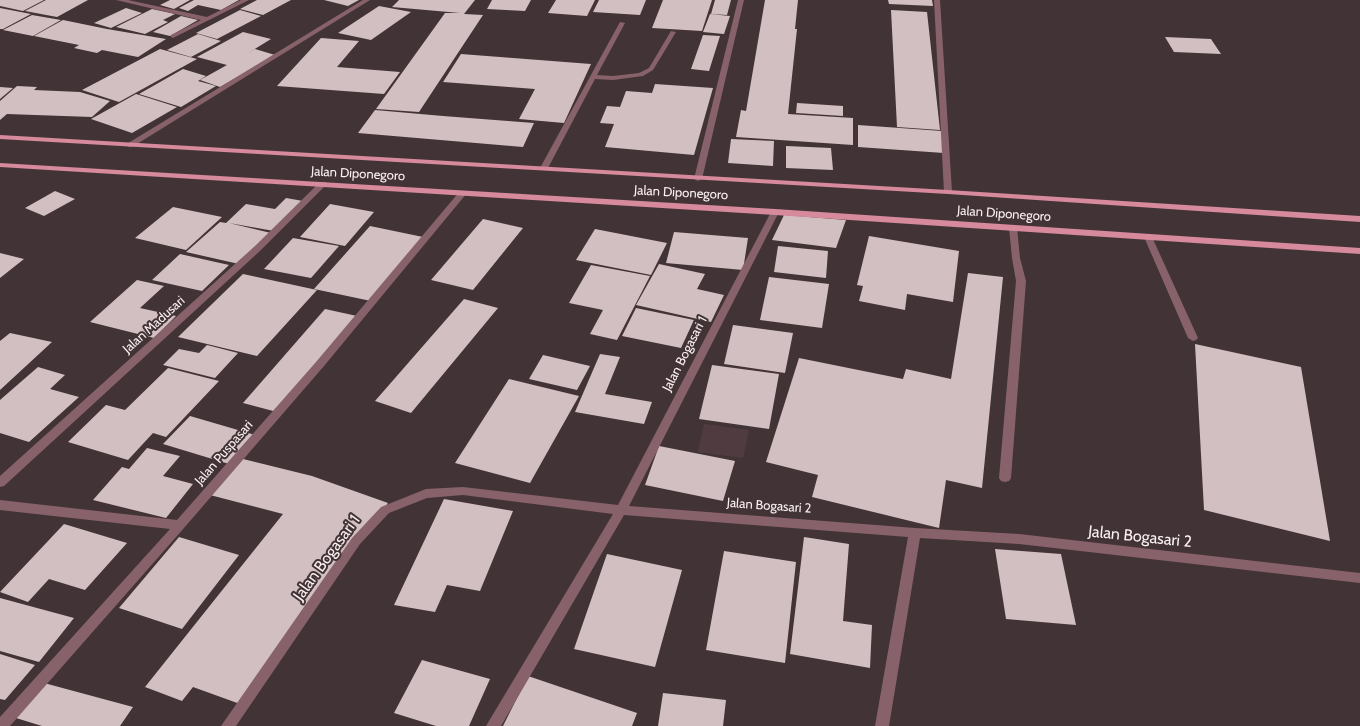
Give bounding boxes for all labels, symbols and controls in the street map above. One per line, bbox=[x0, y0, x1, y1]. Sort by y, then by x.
street label: Jalan Diponegoro bbox=[311, 164, 405, 184]
street label: Jalan Diponegoro bbox=[634, 183, 728, 203]
street label: Jalan Diponegoro bbox=[957, 203, 1051, 225]
street label: Jalan Madusari bbox=[120, 293, 188, 357]
street label: Jalan Bogasari 1 bbox=[659, 314, 711, 394]
street label: Jalan Puspasari bbox=[192, 418, 256, 488]
street label: Jalan Bogasari 2 bbox=[726, 495, 812, 517]
street label: Jalan Bogasari 1 bbox=[290, 511, 364, 605]
street label: Jalan Bogasari 2 bbox=[1087, 522, 1193, 552]

